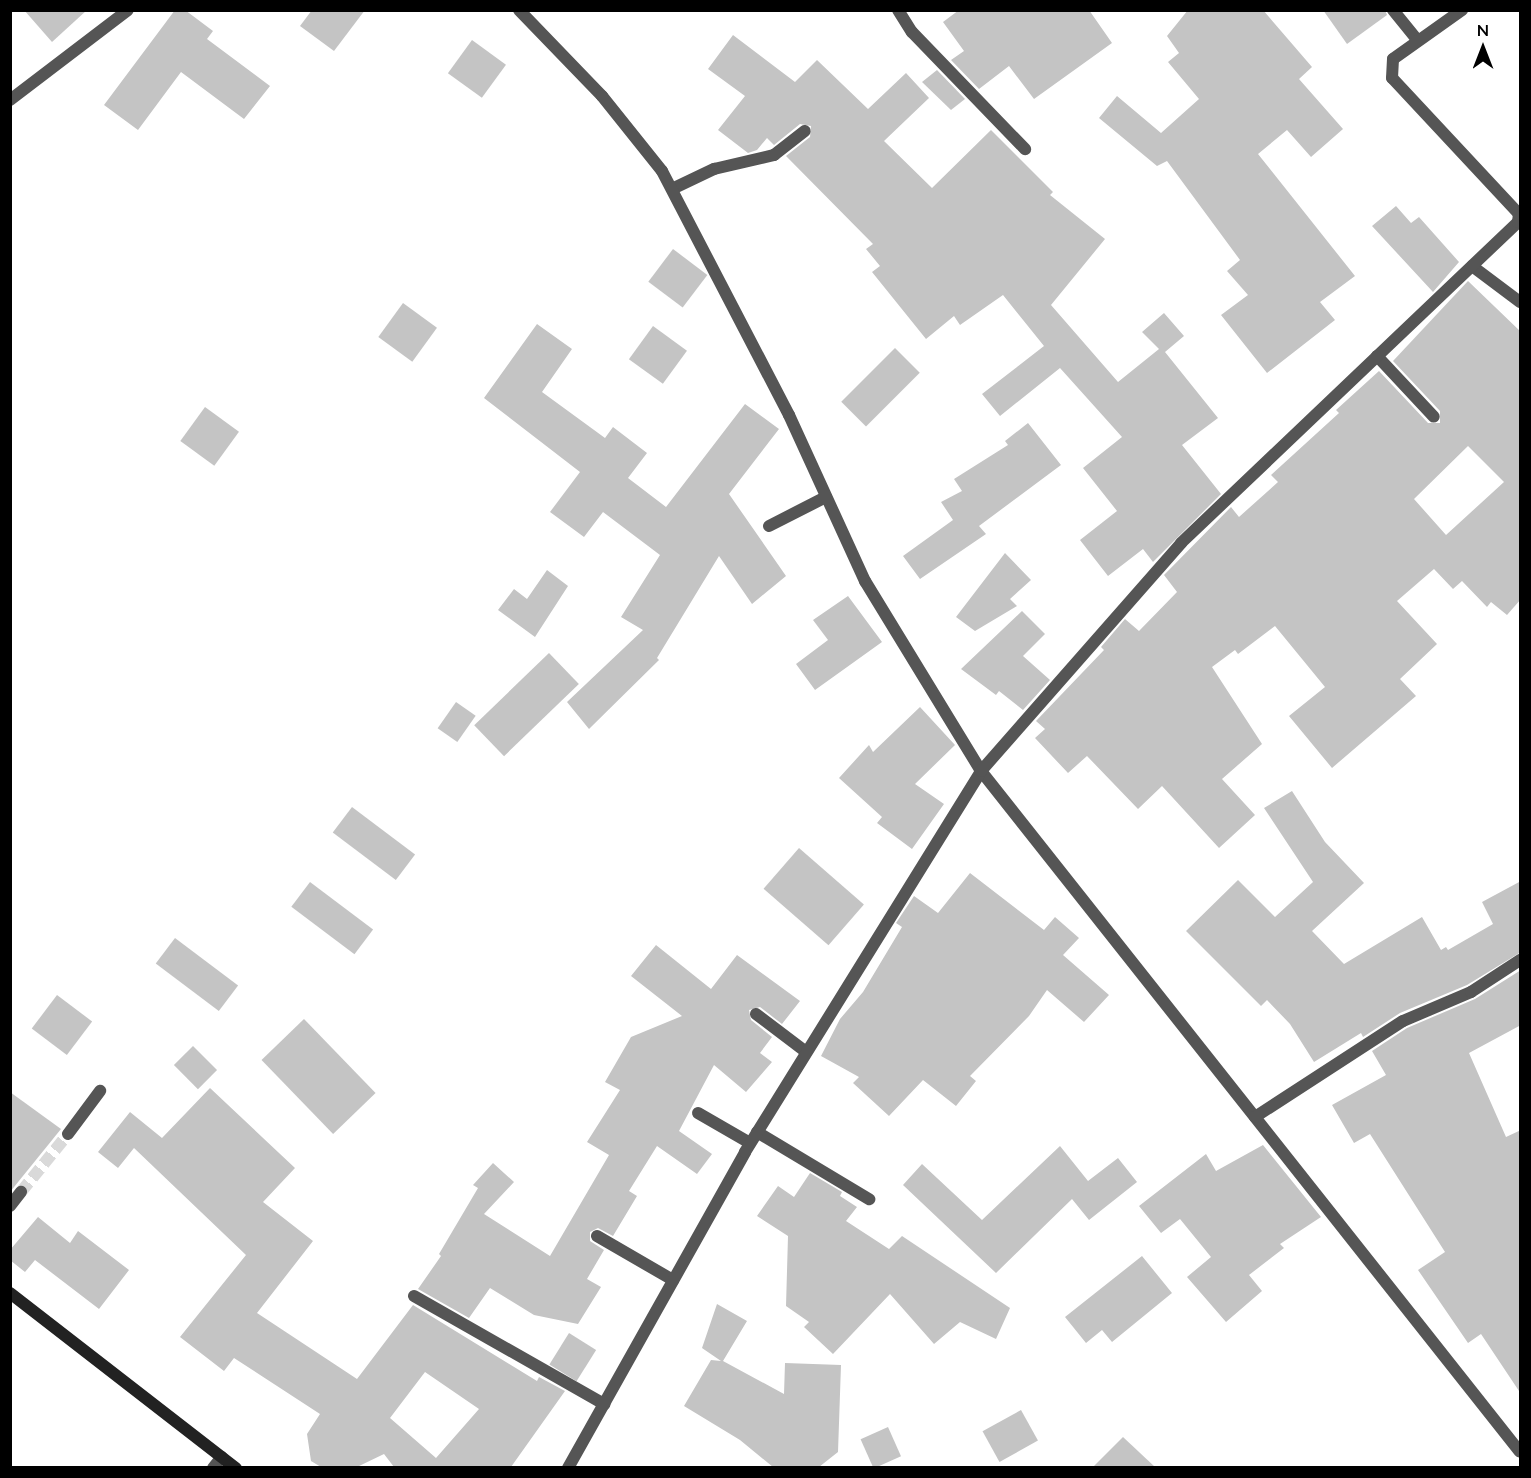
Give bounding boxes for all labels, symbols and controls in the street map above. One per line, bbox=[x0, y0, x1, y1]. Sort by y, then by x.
north arrow bbox=[1453, 18, 1513, 78]
text: N bbox=[1477, 20, 1489, 39]

